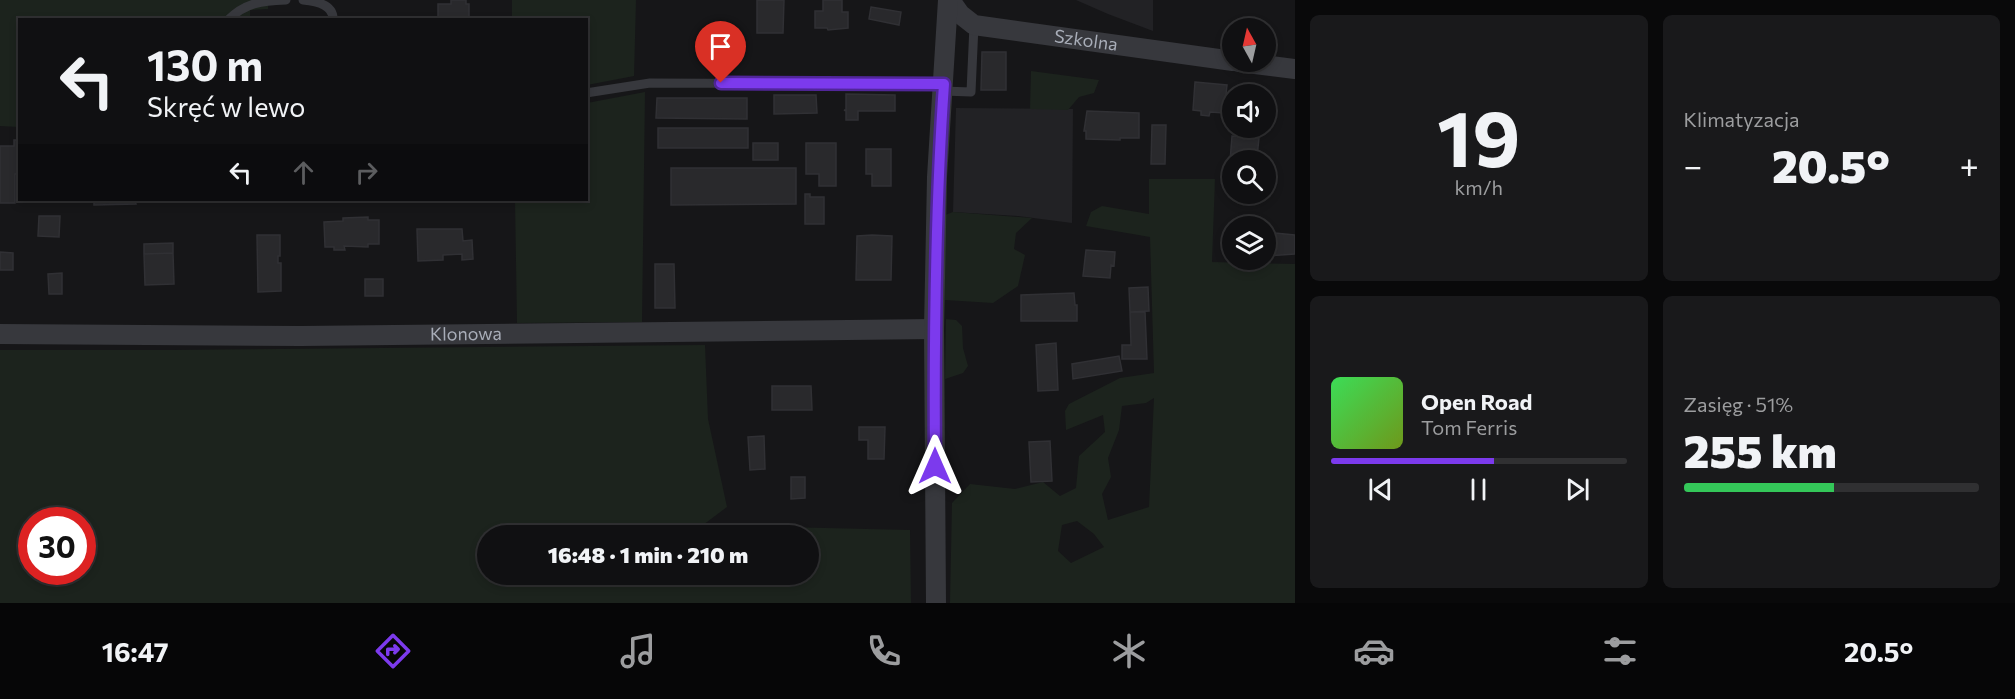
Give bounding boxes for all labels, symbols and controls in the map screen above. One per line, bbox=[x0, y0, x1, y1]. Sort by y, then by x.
north arrow bbox=[1222, 18, 1276, 72]
map controls bbox=[1222, 18, 1276, 270]
pin bbox=[695, 21, 746, 83]
street label: Szkolna bbox=[1053, 24, 1119, 55]
icon: arrive bbox=[704, 30, 737, 63]
text: 130 m bbox=[147, 38, 263, 90]
icon: left bbox=[48, 42, 126, 120]
button: sound bbox=[1222, 84, 1276, 138]
text: 19 bbox=[1437, 88, 1520, 183]
text: Skręć w lewo bbox=[147, 90, 305, 123]
text: Klimatyzacja bbox=[1684, 107, 1799, 131]
text: 20.5° bbox=[1772, 137, 1890, 192]
text: − bbox=[1684, 144, 1702, 185]
text: + bbox=[1960, 144, 1979, 185]
button: search bbox=[1222, 150, 1276, 204]
icon: left bbox=[224, 156, 257, 189]
icon: ahead bbox=[287, 156, 320, 189]
icon: right bbox=[350, 156, 383, 189]
text: km/h bbox=[1454, 175, 1503, 199]
button: layers bbox=[1222, 216, 1276, 270]
street label: Klonowa bbox=[430, 322, 502, 345]
text: Open Road bbox=[1421, 388, 1532, 415]
text: Zasięg · 51% bbox=[1684, 392, 1793, 416]
text: Tom Ferris bbox=[1421, 415, 1517, 439]
text: 255 km bbox=[1684, 422, 1837, 477]
position arrow bbox=[903, 434, 967, 498]
icon: previous bbox=[1364, 473, 1397, 506]
icon: pause bbox=[1462, 473, 1495, 506]
icon: next bbox=[1561, 473, 1594, 506]
speed limit sign: 30 bbox=[18, 507, 96, 585]
text: 16:48 · 1 min · 210 m bbox=[548, 541, 748, 568]
icon: directions bbox=[372, 630, 414, 672]
icon: music bbox=[617, 630, 659, 672]
icon: phone bbox=[863, 630, 905, 672]
icon: climate bbox=[1108, 630, 1150, 672]
icon: car bbox=[1353, 630, 1395, 672]
icon: filters bbox=[1599, 630, 1641, 672]
text: 16:47 bbox=[102, 635, 169, 668]
text: 20.5° bbox=[1844, 635, 1913, 668]

